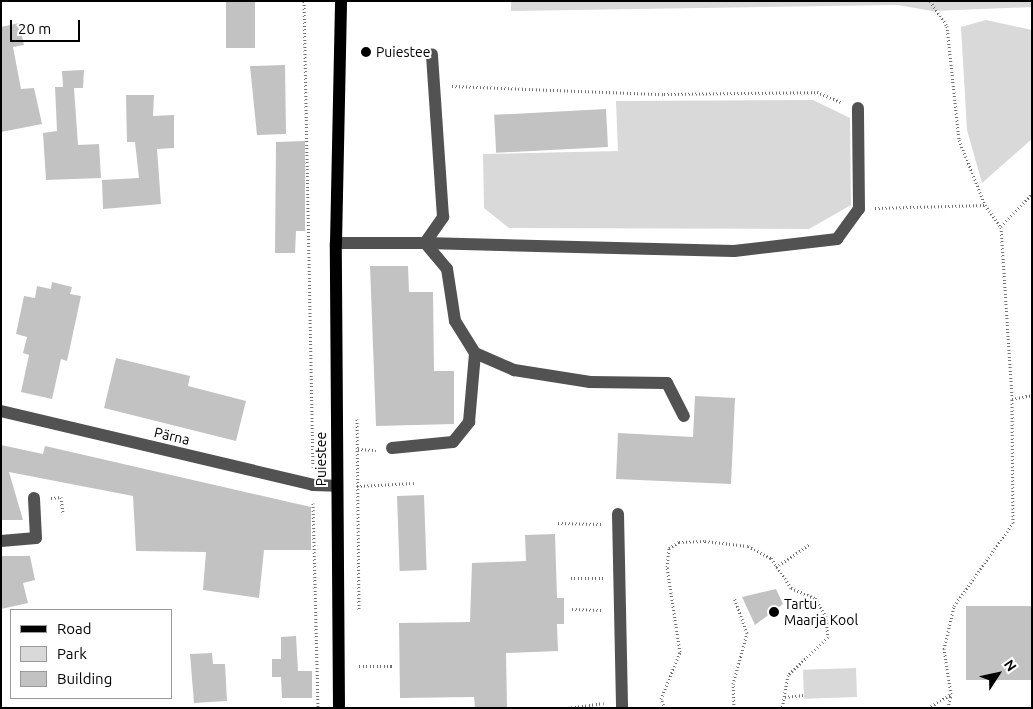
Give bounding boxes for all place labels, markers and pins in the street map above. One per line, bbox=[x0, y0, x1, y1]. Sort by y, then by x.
place label: Puiestee bbox=[376, 44, 431, 60]
marker: Puiestee bbox=[360, 46, 372, 58]
place label: Tartu Maarja Kool bbox=[784, 596, 858, 628]
marker: Tartu Maarja Kool bbox=[768, 606, 780, 618]

